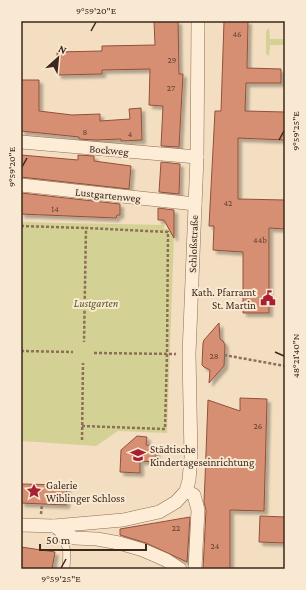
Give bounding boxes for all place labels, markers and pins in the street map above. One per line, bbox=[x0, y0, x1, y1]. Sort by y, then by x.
place label: Kath. Pfarramt St. Martin bbox=[192, 286, 256, 311]
public building icon: Kath. Pfarramt St. Martin bbox=[259, 289, 277, 307]
place label: Städtische Kindertageseinrichtung bbox=[150, 443, 255, 469]
school or university icon: Städtische Kindertageseinrichtung bbox=[129, 446, 147, 464]
place label: Galerie Wiblinger Schloss bbox=[46, 479, 125, 505]
place icon: Galerie Wiblinger Schloss bbox=[25, 482, 43, 500]

